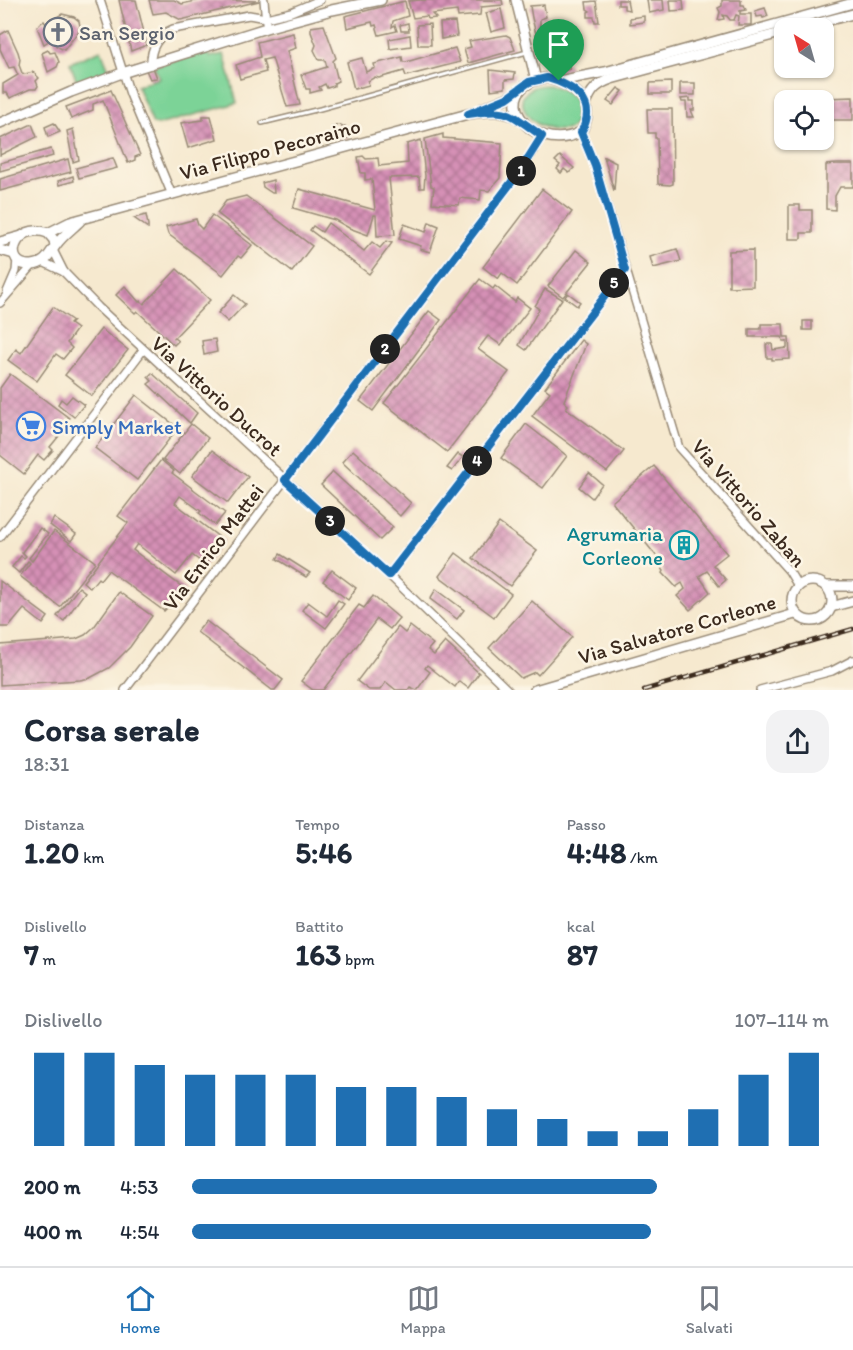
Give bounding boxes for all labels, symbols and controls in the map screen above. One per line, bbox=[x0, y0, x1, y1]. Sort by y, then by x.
church icon: San Sergio bbox=[42, 16, 74, 48]
north arrow bbox=[774, 18, 834, 78]
map controls bbox=[774, 18, 834, 150]
pin bbox=[533, 19, 584, 81]
place label: San Sergio bbox=[79, 20, 175, 45]
icon: arrive bbox=[542, 28, 575, 61]
button: locate bbox=[774, 90, 834, 150]
street label: Via Filippo Pecoraino bbox=[177, 113, 363, 185]
pin: 1 bbox=[506, 156, 536, 186]
text: 1 bbox=[517, 161, 525, 180]
pin: 5 bbox=[599, 268, 629, 298]
text: 5 bbox=[610, 273, 618, 292]
street label: Via Vittorio Ducrot bbox=[146, 331, 288, 461]
pin: 2 bbox=[370, 334, 400, 364]
text: 2 bbox=[381, 339, 389, 358]
supermarket icon: Simply Market bbox=[15, 410, 47, 442]
place label: Simply Market bbox=[52, 414, 182, 439]
street label: Via Vittorio Zaban bbox=[687, 434, 811, 572]
pin: 4 bbox=[462, 446, 492, 476]
text: 4 bbox=[472, 451, 482, 470]
street label: Via Enrico Mattei bbox=[157, 479, 269, 615]
pin: 3 bbox=[315, 506, 345, 536]
text: 3 bbox=[326, 511, 334, 530]
place label: Agrumaria Corleone bbox=[567, 521, 663, 570]
building icon: Agrumaria Corleone bbox=[668, 529, 700, 561]
street label: Via Salvatore Corleone bbox=[575, 589, 779, 669]
text: Corsa serale bbox=[24, 710, 200, 749]
button: share bbox=[766, 710, 829, 773]
text: 18:31 bbox=[24, 752, 69, 776]
text: Distanza bbox=[24, 815, 84, 834]
text: Tempo bbox=[295, 815, 340, 834]
text: Passo bbox=[567, 815, 606, 834]
text: 1.20 bbox=[24, 834, 80, 871]
text: 5:46 bbox=[295, 834, 352, 871]
text: 4:48 bbox=[567, 834, 627, 871]
text: km bbox=[80, 848, 104, 867]
text: /km bbox=[627, 848, 658, 867]
text: Dislivello bbox=[24, 917, 87, 936]
text: Battito bbox=[295, 917, 344, 936]
text: kcal bbox=[567, 917, 595, 936]
text: 7 bbox=[24, 936, 39, 973]
text: 163 bbox=[295, 936, 341, 973]
text: 87 bbox=[567, 936, 598, 973]
text: m bbox=[39, 950, 56, 969]
text: bpm bbox=[341, 950, 375, 969]
text: Dislivello bbox=[24, 1008, 103, 1032]
text: 107–114 m bbox=[734, 1008, 829, 1032]
text: 200 m bbox=[24, 1175, 80, 1199]
text: 4:53 bbox=[120, 1175, 158, 1199]
text: 400 m bbox=[24, 1220, 82, 1244]
text: 4:54 bbox=[120, 1220, 159, 1244]
tab: Home bbox=[120, 1282, 160, 1337]
tab: Mappa bbox=[400, 1282, 446, 1337]
tab: Salvati bbox=[686, 1282, 733, 1337]

